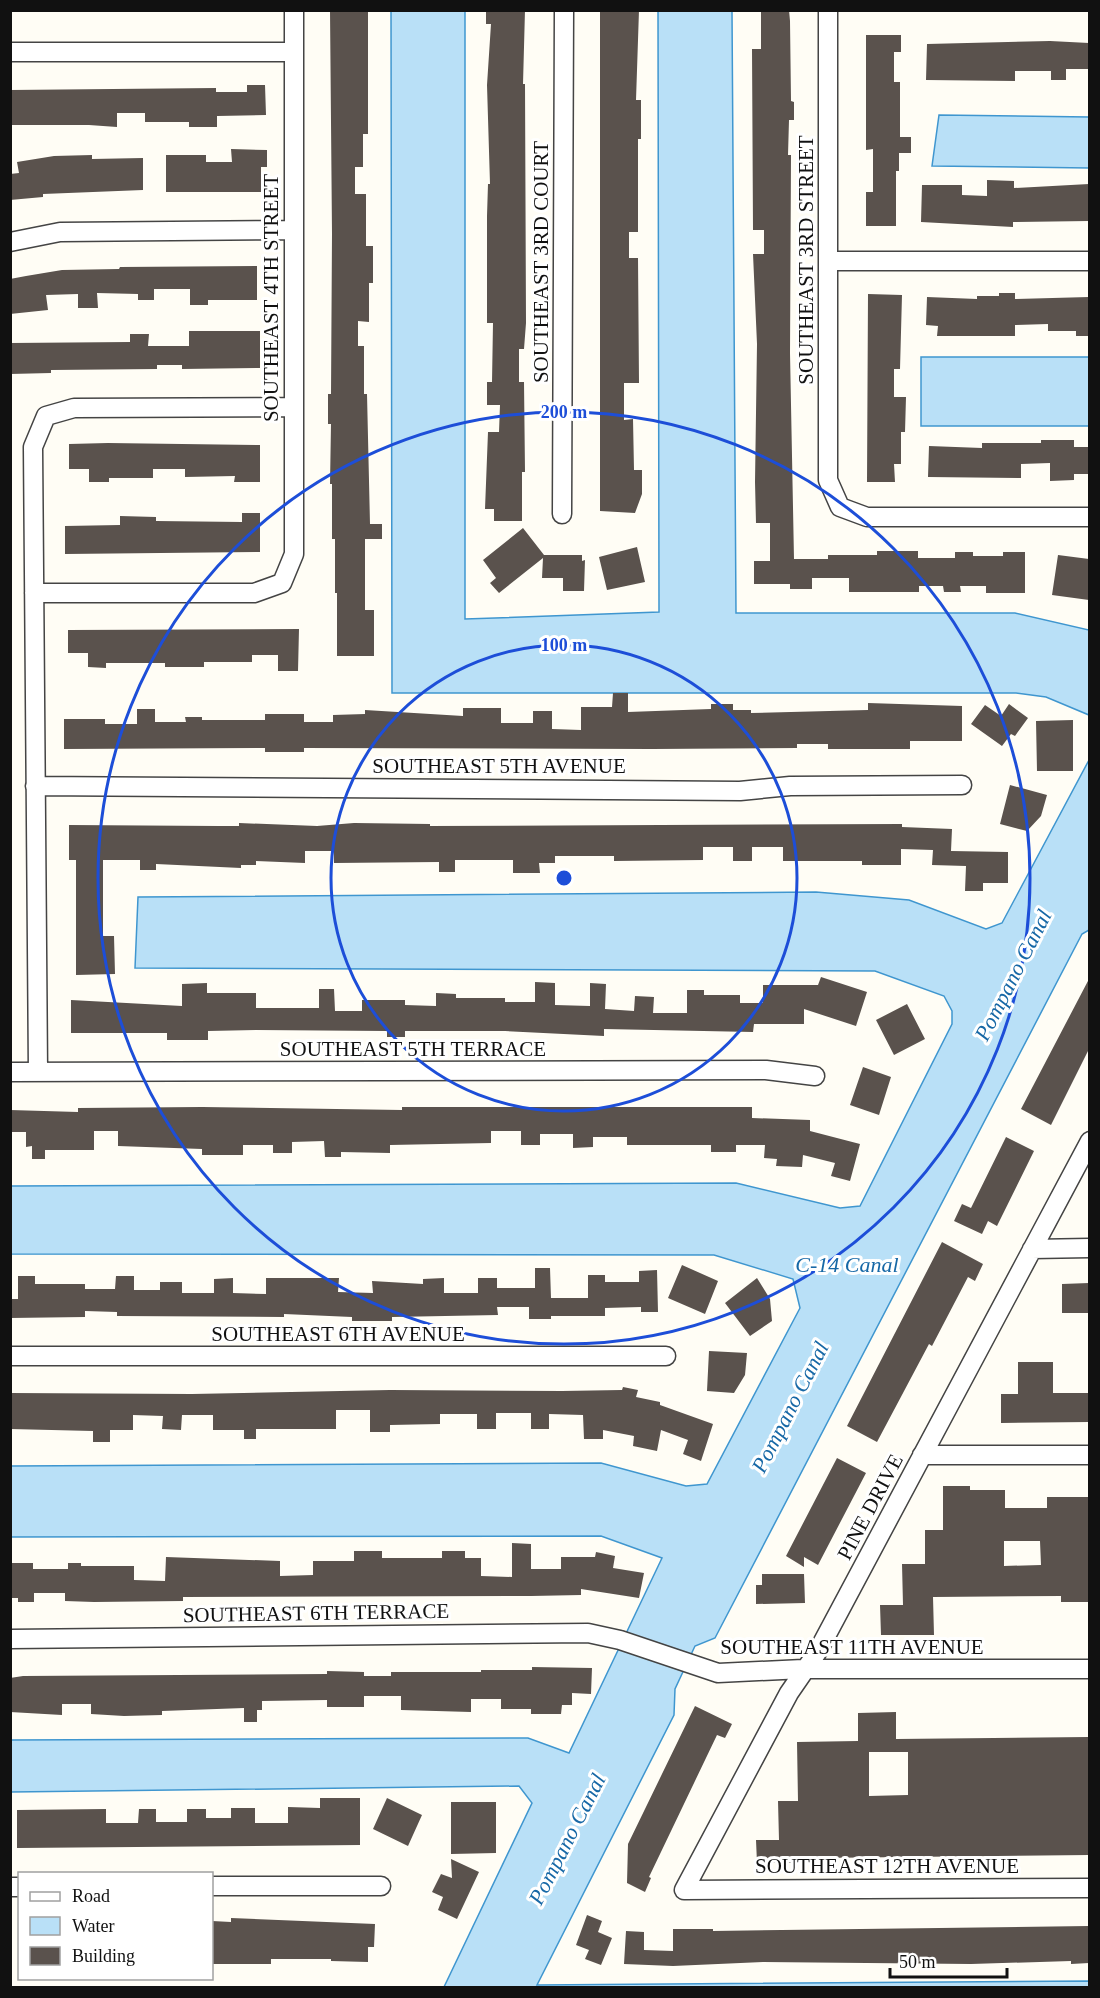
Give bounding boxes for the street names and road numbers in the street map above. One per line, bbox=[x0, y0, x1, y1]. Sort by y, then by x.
street label: SOUTHEAST 3RD STREET bbox=[794, 135, 818, 385]
street label: SOUTHEAST 3RD COURT bbox=[529, 141, 553, 383]
street label: SOUTHEAST 4TH STREET bbox=[259, 174, 283, 422]
street label: SOUTHEAST 5TH AVENUE bbox=[372, 754, 626, 778]
street label: SOUTHEAST 5TH TERRACE bbox=[280, 1037, 546, 1061]
street label: SOUTHEAST 6TH AVENUE bbox=[211, 1322, 465, 1346]
street label: PINE DRIVE bbox=[832, 1450, 908, 1564]
street label: SOUTHEAST 6TH TERRACE bbox=[183, 1599, 449, 1627]
street label: SOUTHEAST 11TH AVENUE bbox=[720, 1635, 984, 1659]
street label: SOUTHEAST 12TH AVENUE bbox=[755, 1854, 1019, 1878]

